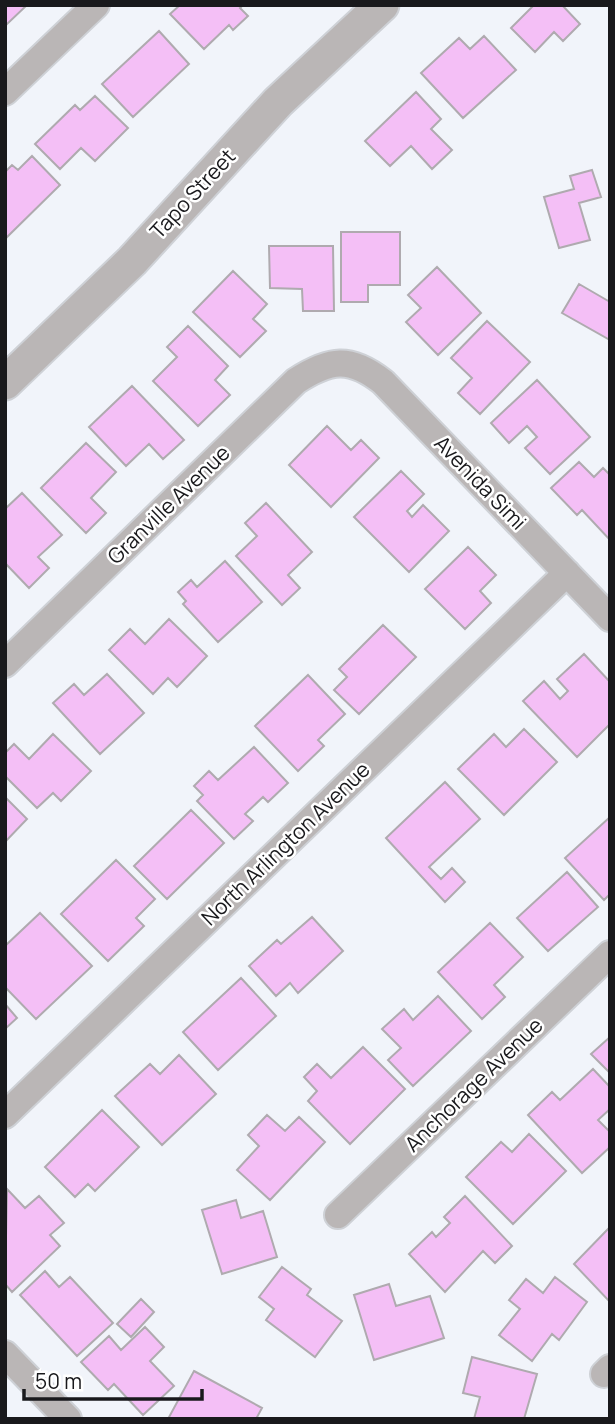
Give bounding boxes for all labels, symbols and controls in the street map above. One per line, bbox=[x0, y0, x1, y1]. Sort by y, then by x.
street label: Tapo Street bbox=[143, 142, 241, 244]
street label: Avenida Simi bbox=[429, 429, 533, 536]
street label: Granville Avenue bbox=[101, 439, 236, 570]
street label: North Arlington Avenue bbox=[195, 755, 376, 931]
street label: Anchorage Avenue bbox=[398, 1011, 548, 1158]
scale bar bbox=[24, 1358, 203, 1402]
text: 50 m bbox=[35, 1367, 82, 1395]

